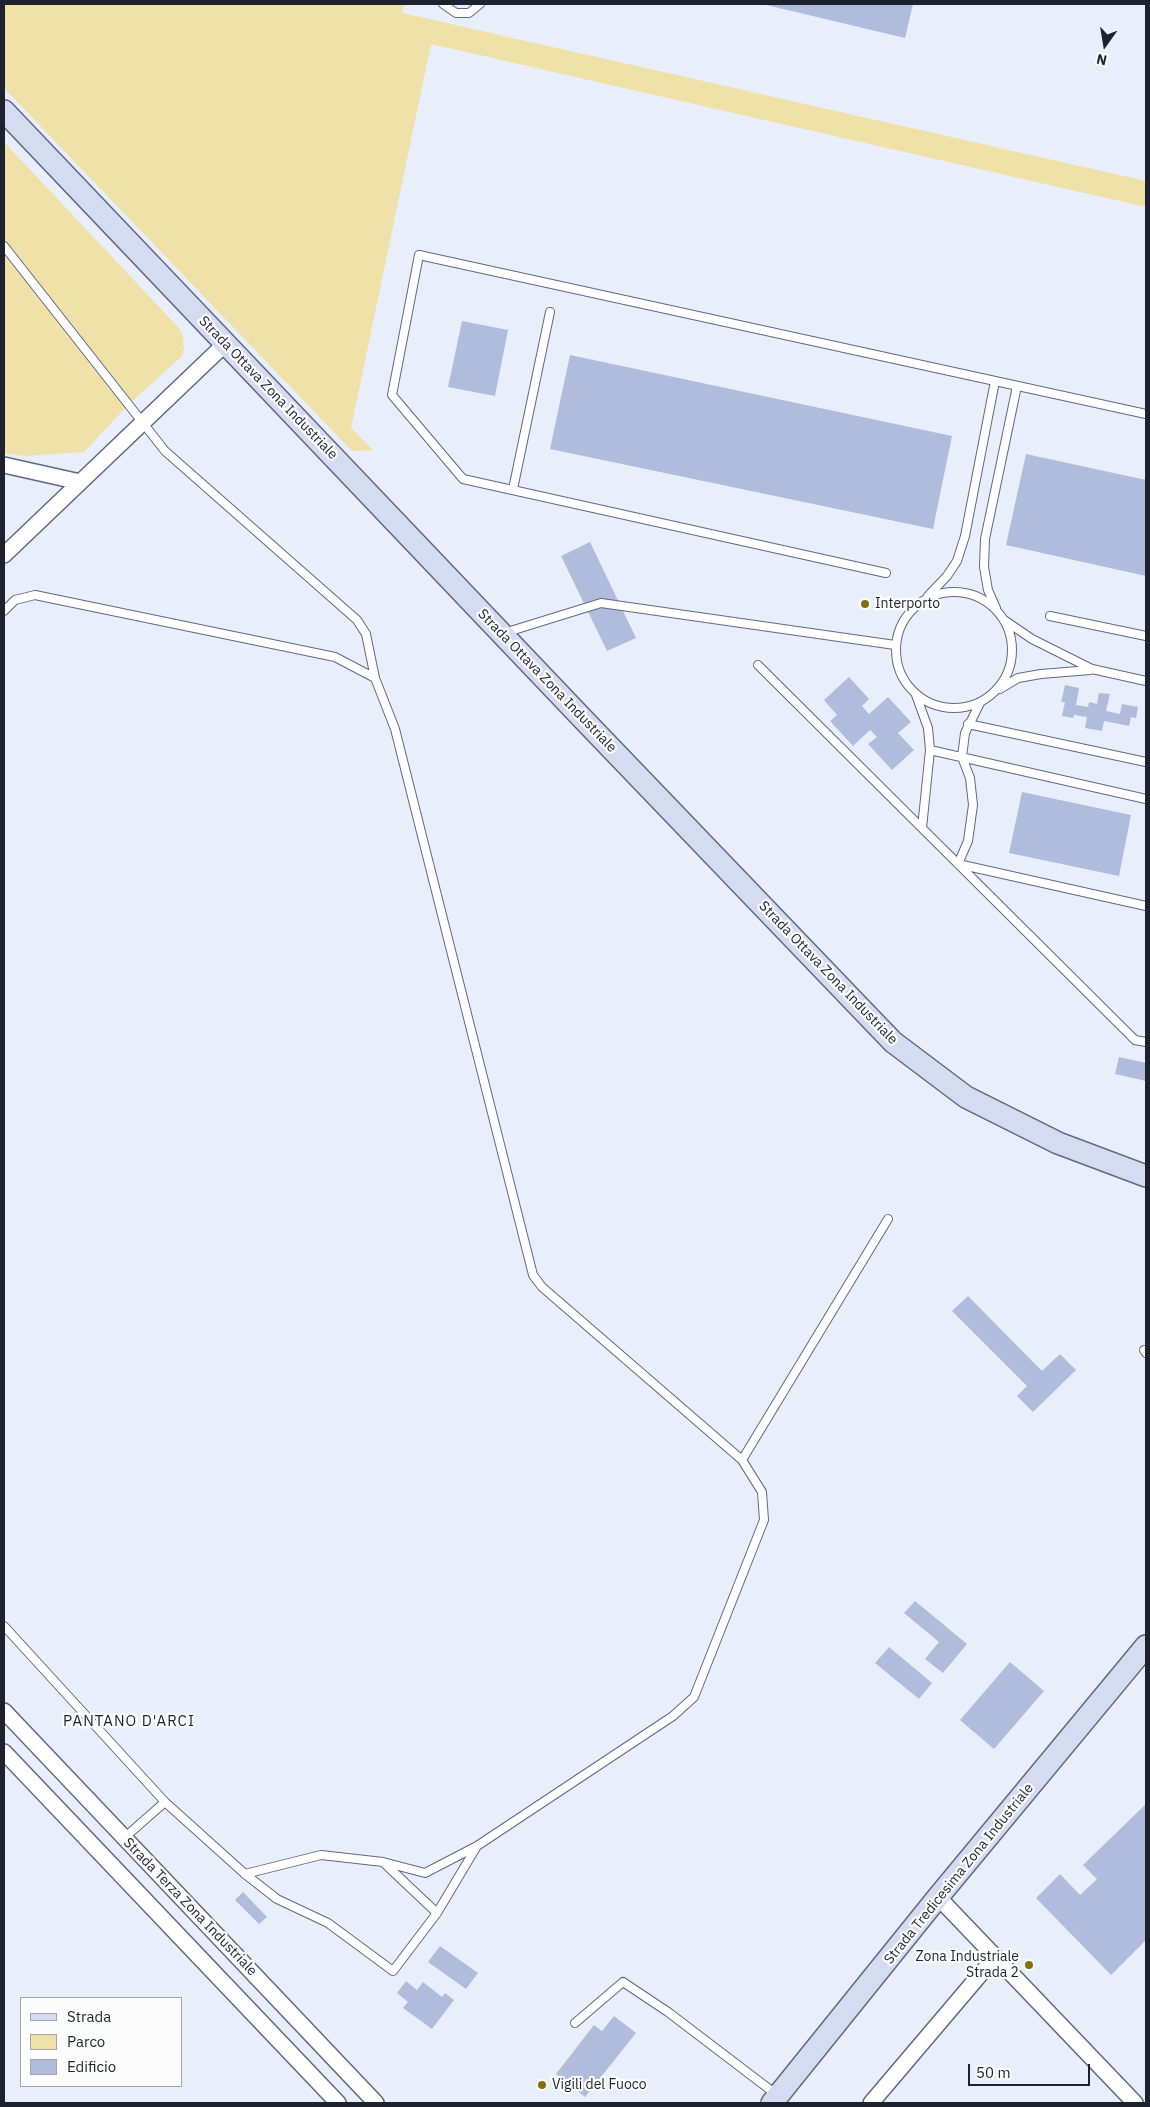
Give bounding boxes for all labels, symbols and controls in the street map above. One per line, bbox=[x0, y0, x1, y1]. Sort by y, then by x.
north arrow bbox=[1080, 20, 1130, 70]
text: N bbox=[1095, 50, 1109, 70]
street label: Strada Ottava Zona Industriale bbox=[195, 313, 341, 463]
place label: Interporto bbox=[875, 596, 940, 612]
marker: Interporto bbox=[859, 598, 871, 610]
street label: Strada Ottava Zona Industriale bbox=[474, 606, 620, 756]
street label: Strada Ottava Zona Industriale bbox=[755, 898, 901, 1048]
district label: PANTANO D'ARCI bbox=[61, 1713, 197, 1731]
street label: Strada Tredicesima Zona Industriale bbox=[881, 1780, 1037, 1968]
street label: Strada Terza Zona Industriale bbox=[120, 1835, 260, 1979]
place label: Zona Industriale Strada 2 bbox=[916, 1949, 1019, 1981]
marker: Zona Industriale Strada 2 bbox=[1023, 1959, 1035, 1971]
legend bbox=[20, 1997, 182, 2087]
text: Strada bbox=[67, 2007, 111, 2026]
text: Parco bbox=[67, 2032, 105, 2051]
scale bar bbox=[970, 2054, 1092, 2086]
text: Edificio bbox=[67, 2057, 116, 2076]
text: 50 m bbox=[976, 2063, 1011, 2082]
place label: Vigili del Fuoco bbox=[552, 2077, 647, 2093]
marker: Vigili del Fuoco bbox=[536, 2079, 548, 2091]

